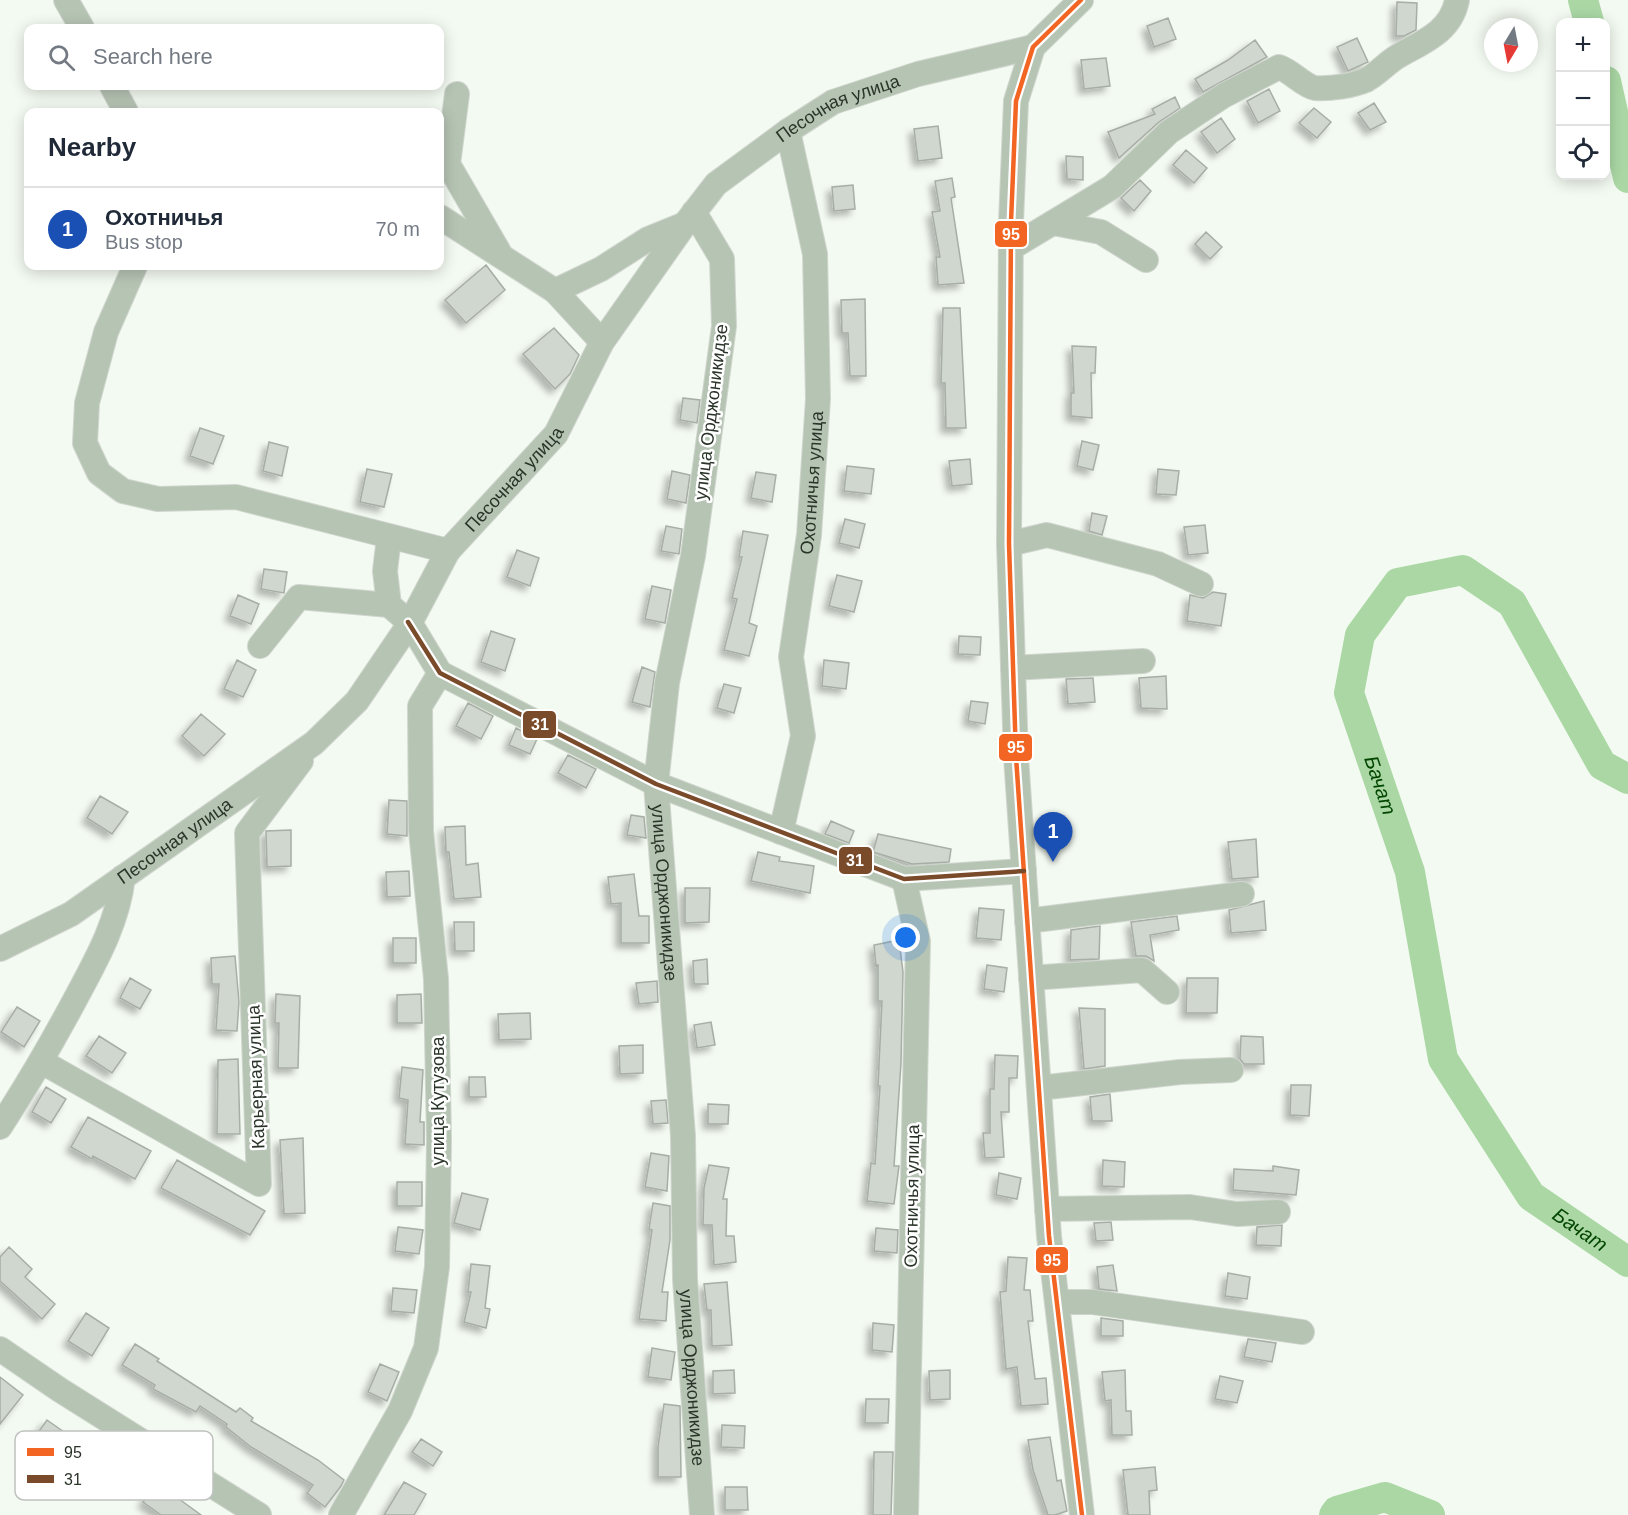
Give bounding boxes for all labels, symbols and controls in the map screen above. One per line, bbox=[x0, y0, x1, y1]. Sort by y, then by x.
north arrow bbox=[1484, 18, 1538, 72]
map controls bbox=[1556, 18, 1610, 180]
button: + bbox=[1556, 18, 1610, 72]
search box bbox=[24, 24, 444, 90]
icon: search bbox=[45, 41, 78, 74]
text: Search here bbox=[93, 44, 213, 69]
street label: Песочная улица bbox=[772, 70, 903, 146]
button: − bbox=[1556, 72, 1610, 126]
button: locate bbox=[1556, 126, 1610, 180]
text: Nearby bbox=[48, 132, 136, 162]
text: Охотничья bbox=[105, 205, 223, 230]
text: 1 bbox=[62, 218, 73, 240]
text: 70 m bbox=[376, 218, 420, 240]
line badge: 95 bbox=[994, 220, 1028, 248]
text: 95 bbox=[1002, 226, 1020, 243]
text: Bus stop bbox=[105, 231, 183, 253]
street label: улица Орджоникидзе bbox=[690, 323, 732, 501]
street label: Охотничья улица bbox=[796, 410, 827, 556]
street label: Песочная улица bbox=[461, 423, 568, 536]
line badge: 31 bbox=[522, 710, 557, 739]
text: 31 bbox=[531, 716, 549, 733]
line badge: 95 bbox=[998, 733, 1033, 762]
text: 95 bbox=[1007, 739, 1025, 756]
water label: Бачат bbox=[1360, 753, 1401, 818]
street label: Песочная улица bbox=[114, 793, 237, 888]
street label: улица Орджоникидзе bbox=[648, 803, 681, 982]
pin: 1 bbox=[1034, 812, 1072, 862]
line badge: 31 bbox=[838, 846, 873, 875]
text: 31 bbox=[846, 852, 864, 869]
your location bbox=[891, 923, 920, 952]
street label: Карьерная улица bbox=[243, 1004, 269, 1149]
street label: улица Кутузова bbox=[428, 1036, 448, 1165]
street label: Охотничья улица bbox=[901, 1123, 923, 1268]
water label: Бачат bbox=[1549, 1203, 1612, 1256]
line badge: 95 bbox=[1035, 1246, 1069, 1274]
text: 95 bbox=[1043, 1252, 1061, 1269]
street label: улица Орджоникидзе bbox=[676, 1289, 708, 1467]
legend bbox=[15, 1431, 213, 1500]
text: 95 bbox=[64, 1444, 82, 1461]
text: 31 bbox=[64, 1471, 82, 1488]

